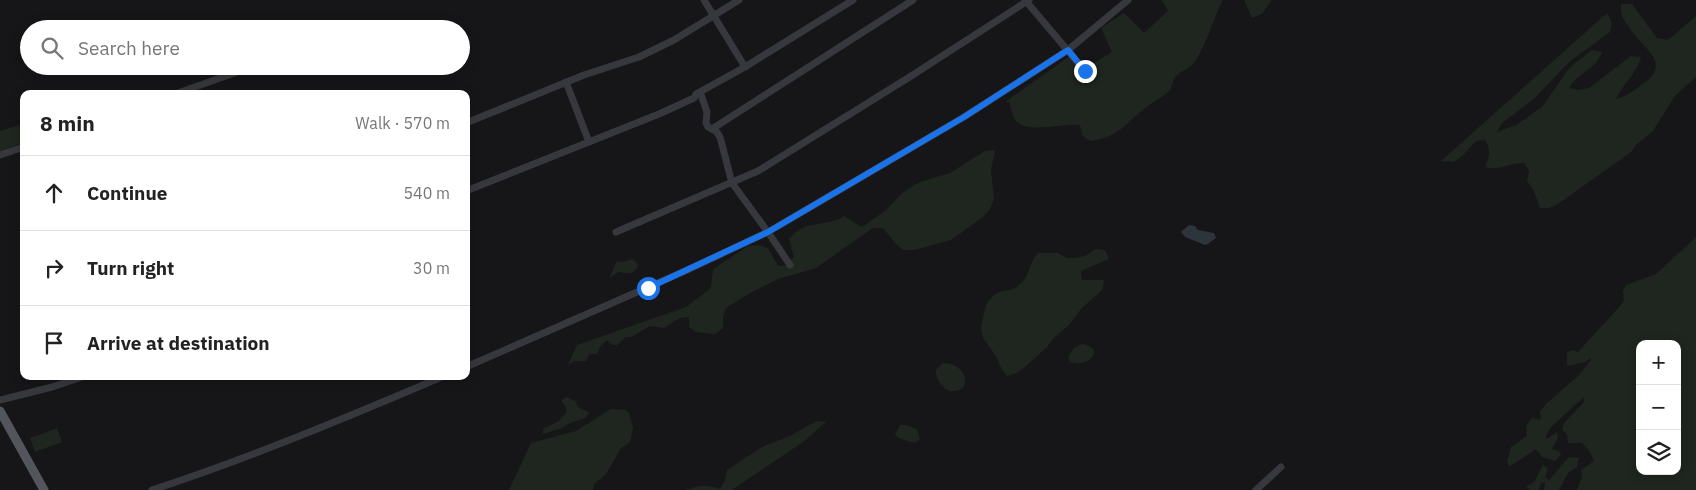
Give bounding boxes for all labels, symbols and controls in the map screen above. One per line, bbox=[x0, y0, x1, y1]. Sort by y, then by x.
search box bbox=[20, 20, 470, 75]
icon: search bbox=[38, 34, 66, 62]
text: Search here bbox=[78, 36, 180, 60]
route end bbox=[1074, 60, 1097, 83]
text: 8 min bbox=[40, 109, 95, 137]
text: Walk · 570 m bbox=[355, 113, 450, 133]
icon: ahead bbox=[40, 179, 68, 207]
text: Continue bbox=[87, 181, 167, 205]
text: 540 m bbox=[403, 183, 450, 203]
icon: right bbox=[40, 254, 68, 282]
text: Turn right bbox=[87, 256, 174, 280]
text: 30 m bbox=[413, 258, 450, 278]
route start bbox=[637, 277, 660, 300]
icon: arrive bbox=[40, 329, 68, 357]
text: Arrive at destination bbox=[87, 331, 270, 355]
map controls bbox=[1636, 340, 1681, 475]
button: + bbox=[1636, 340, 1681, 385]
button: − bbox=[1636, 385, 1681, 430]
button: layers bbox=[1636, 430, 1681, 475]

